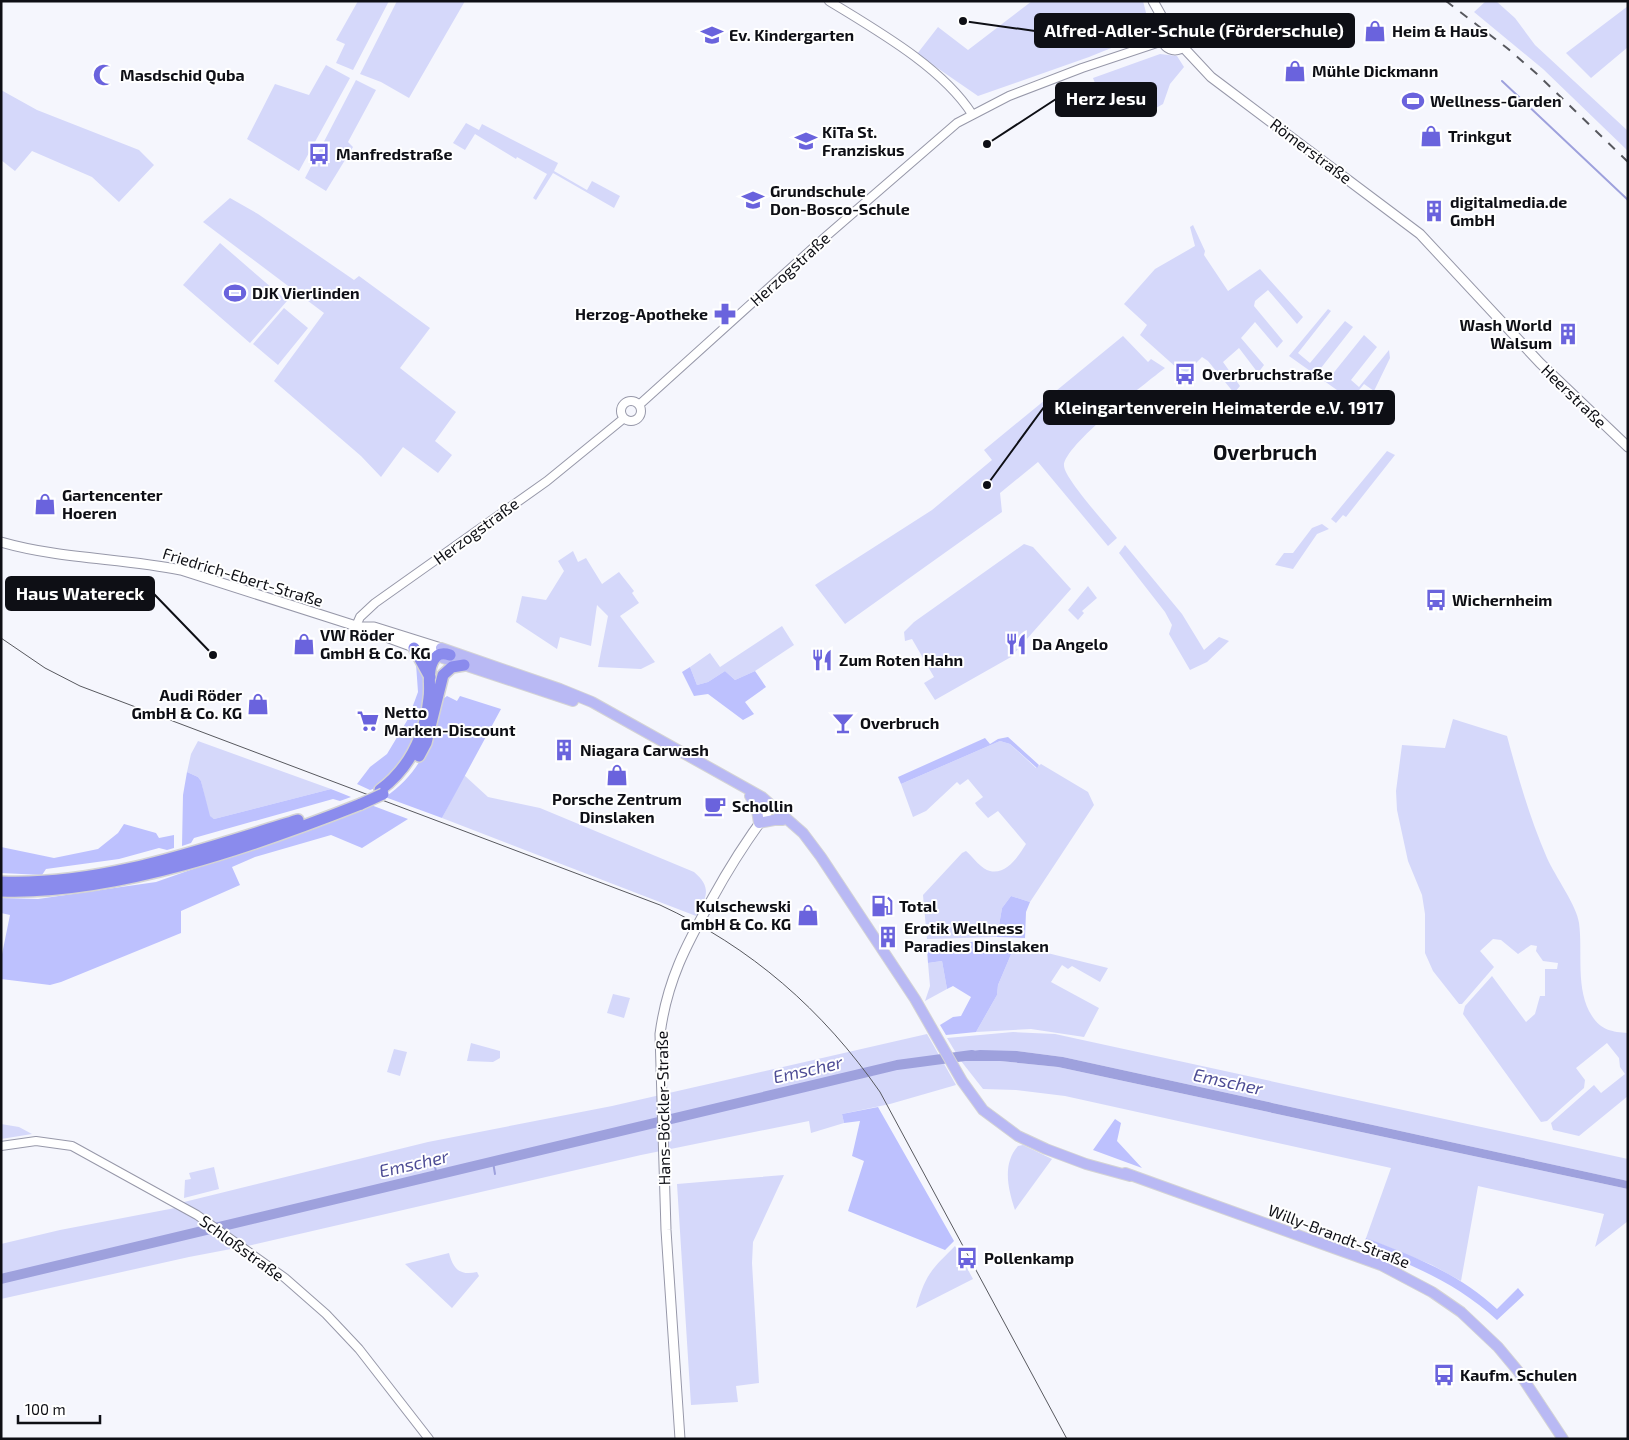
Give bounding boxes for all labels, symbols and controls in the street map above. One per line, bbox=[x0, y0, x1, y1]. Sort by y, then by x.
callout: Alfred-Adler-Schule (Förderschule) bbox=[1035, 14, 1354, 47]
shop icon: Heim & Haus bbox=[1362, 18, 1388, 44]
text: Alfred-Adler-Schule (Förderschule) bbox=[1044, 19, 1344, 41]
place label: Heim & Haus bbox=[1392, 21, 1488, 40]
school or university icon: Ev. Kindergarten bbox=[699, 22, 725, 48]
place label: Ev. Kindergarten bbox=[729, 25, 854, 44]
shop icon: Mühle Dickmann bbox=[1282, 58, 1308, 84]
place label: Mühle Dickmann bbox=[1312, 61, 1438, 80]
mosque icon: Masdschid Quba bbox=[91, 62, 117, 88]
place label: Masdschid Quba bbox=[120, 65, 245, 85]
callout: Herz Jesu bbox=[1056, 83, 1156, 116]
text: Herz Jesu bbox=[1066, 87, 1146, 109]
sports icon: Wellness-Garden bbox=[1400, 88, 1426, 114]
place label: Wellness-Garden bbox=[1430, 91, 1562, 110]
street label: Römerstraße bbox=[1267, 114, 1356, 187]
place label: KiTa St. Franziskus bbox=[822, 122, 904, 159]
shop icon: Trinkgut bbox=[1418, 123, 1444, 149]
place label: Trinkgut bbox=[1448, 126, 1512, 145]
school or university icon: KiTa St. Franziskus bbox=[793, 128, 819, 154]
bus stop icon: Manfredstraße bbox=[306, 141, 332, 167]
place label: Manfredstraße bbox=[336, 144, 452, 163]
place label: Grundschule Don-Bosco-Schule bbox=[770, 181, 910, 218]
school or university icon: Grundschule Don-Bosco-Schule bbox=[740, 187, 766, 213]
place label: digitalmedia.de GmbH bbox=[1450, 192, 1567, 229]
building icon: digitalmedia.de GmbH bbox=[1421, 198, 1447, 224]
street label: Herzogstraße bbox=[746, 228, 833, 309]
sports icon: DJK Vierlinden bbox=[222, 280, 248, 306]
place label: DJK Vierlinden bbox=[252, 283, 360, 302]
pharmacy icon: Herzog-Apotheke bbox=[712, 301, 738, 327]
place label: Herzog-Apotheke bbox=[575, 304, 708, 323]
place label: Wash World Walsum bbox=[1460, 315, 1552, 352]
building icon: Wash World Walsum bbox=[1555, 321, 1581, 347]
street label: Heerstraße bbox=[1538, 360, 1611, 431]
bus stop icon: Overbruchstraße bbox=[1172, 361, 1198, 387]
place label: Overbruchstraße bbox=[1202, 364, 1333, 383]
callout: Kleingartenverein Heimaterde e.V. 1917 bbox=[1044, 391, 1394, 424]
text: Kleingartenverein Heimaterde e.V. 1917 bbox=[1054, 396, 1384, 418]
district label: Overbruch bbox=[1213, 439, 1317, 464]
place label: Gartencenter Hoeren bbox=[62, 485, 163, 522]
shop icon: Gartencenter Hoeren bbox=[32, 491, 58, 517]
street label: Herzogstraße bbox=[429, 493, 522, 568]
street label: Friedrich-Ebert-Straße bbox=[161, 543, 326, 610]
callout: Haus Watereck bbox=[6, 577, 154, 610]
text: Haus Watereck bbox=[16, 582, 144, 604]
bus stop icon: Wichernheim bbox=[1423, 587, 1449, 613]
place label: Wichernheim bbox=[1452, 590, 1552, 609]
place label: VW Röder GmbH & Co. KG bbox=[320, 625, 431, 662]
shop icon: VW Röder GmbH & Co. KG bbox=[291, 631, 317, 657]
restaurant icon: Da Angelo bbox=[1003, 631, 1029, 657]
place label: Da Angelo bbox=[1032, 634, 1108, 653]
restaurant icon: Zum Roten Hahn bbox=[809, 647, 835, 673]
place label: Zum Roten Hahn bbox=[839, 650, 963, 669]
place label: Audi Röder GmbH & Co. KG bbox=[131, 685, 242, 722]
shop icon: Audi Röder GmbH & Co. KG bbox=[245, 691, 271, 717]
place label: Netto Marken-Discount bbox=[384, 702, 516, 739]
supermarket icon: Netto Marken-Discount bbox=[355, 708, 381, 734]
bar icon: Overbruch bbox=[830, 710, 856, 736]
place label: Overbruch bbox=[860, 713, 939, 732]
building icon: Niagara Carwash bbox=[551, 737, 577, 763]
place label: Niagara Carwash bbox=[580, 740, 709, 759]
shop icon: Porsche Zentrum Dinslaken bbox=[604, 762, 630, 788]
place label: Porsche Zentrum Dinslaken bbox=[552, 789, 682, 826]
cafe icon: Schollin bbox=[702, 793, 728, 819]
place label: Schollin bbox=[732, 796, 793, 815]
fuel station icon: Total bbox=[869, 893, 895, 919]
place label: Kulschewski GmbH & Co. KG bbox=[680, 896, 791, 933]
place label: Total bbox=[899, 896, 938, 915]
shop icon: Kulschewski GmbH & Co. KG bbox=[795, 902, 821, 928]
place label: Erotik Wellness Paradies Dinslaken bbox=[904, 918, 1049, 955]
building icon: Erotik Wellness Paradies Dinslaken bbox=[875, 924, 901, 950]
street label: Hans-Böckler-Straße bbox=[652, 1031, 673, 1185]
water label: Emscher bbox=[771, 1050, 846, 1088]
water label: Emscher bbox=[1191, 1063, 1266, 1099]
water label: Emscher bbox=[377, 1144, 452, 1182]
street label: Willy-Brandt-Straße bbox=[1266, 1200, 1413, 1271]
street label: Schloßstraße bbox=[196, 1211, 288, 1285]
bus stop icon: Pollenkamp bbox=[954, 1245, 980, 1271]
place label: Pollenkamp bbox=[984, 1248, 1074, 1267]
bus stop icon: Kaufm. Schulen bbox=[1431, 1362, 1457, 1388]
place label: Kaufm. Schulen bbox=[1460, 1365, 1577, 1384]
scale bar bbox=[18, 1392, 100, 1424]
text: 100 m bbox=[25, 1400, 66, 1418]

